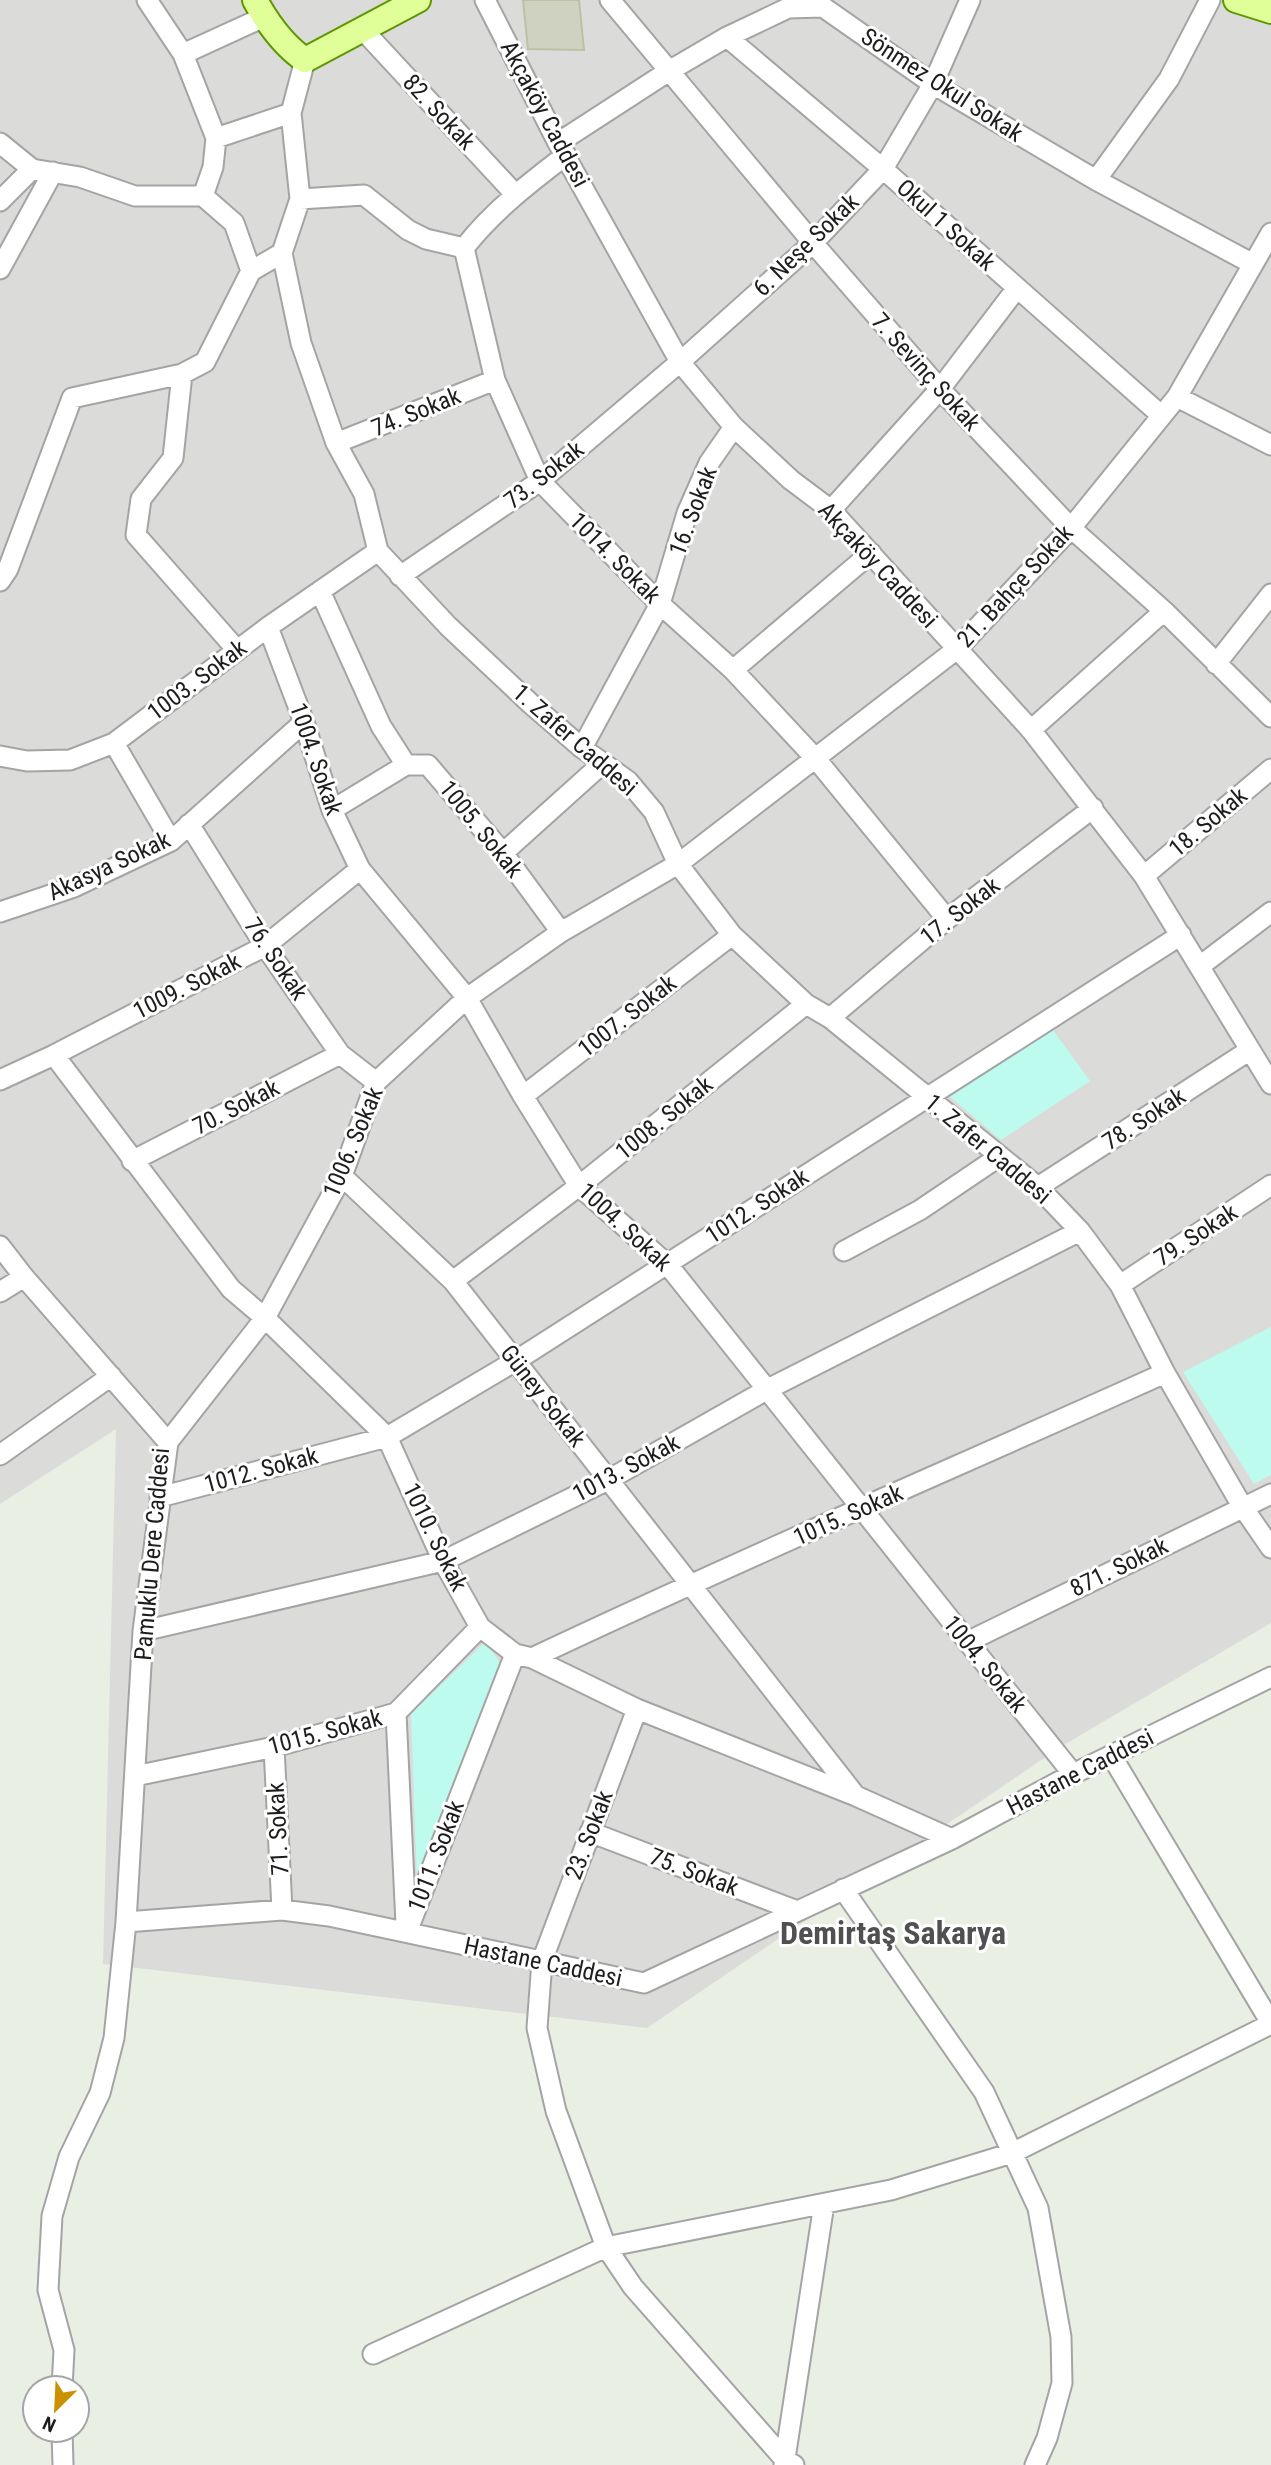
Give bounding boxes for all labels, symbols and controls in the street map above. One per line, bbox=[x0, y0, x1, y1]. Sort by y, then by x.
street label: Sönmez Okul Sokak bbox=[856, 22, 1028, 148]
street label: Akçaköy Caddesi bbox=[495, 36, 595, 192]
street label: 82. Sokak bbox=[397, 68, 481, 156]
street label: Okul 1 Sokak bbox=[891, 173, 1001, 277]
street label: 6. Neşe Sokak bbox=[748, 188, 864, 302]
street label: 7. Sevinç Sokak bbox=[866, 307, 986, 437]
street label: 74. Sokak bbox=[368, 382, 465, 442]
street label: 73. Sokak bbox=[499, 435, 589, 515]
street label: 16. Sokak bbox=[663, 462, 723, 560]
street label: Akçaköy Caddesi bbox=[813, 496, 943, 634]
street label: 1014. Sokak bbox=[564, 507, 666, 609]
street label: 21. Bahçe Sokak bbox=[951, 519, 1079, 653]
street label: 1003. Sokak bbox=[142, 634, 252, 726]
street label: 1. Zafer Caddesi bbox=[507, 678, 643, 802]
street label: 1004. Sokak bbox=[284, 699, 348, 819]
street label: 1005. Sokak bbox=[433, 775, 529, 883]
street label: 18. Sokak bbox=[1163, 781, 1253, 863]
street label: Akasya Sokak bbox=[43, 825, 175, 906]
street label: 17. Sokak bbox=[915, 871, 1005, 951]
street label: 76. Sokak bbox=[238, 913, 314, 1006]
street label: 1009. Sokak bbox=[129, 947, 246, 1025]
street label: 1007. Sokak bbox=[572, 969, 682, 1063]
street label: 1008. Sokak bbox=[610, 1070, 718, 1166]
street label: 70. Sokak bbox=[188, 1073, 284, 1141]
street label: 78. Sokak bbox=[1097, 1082, 1191, 1156]
street label: 1006. Sokak bbox=[317, 1083, 389, 1201]
street label: 1. Zafer Caddesi bbox=[919, 1088, 1057, 1210]
street label: 1012. Sokak bbox=[700, 1162, 814, 1250]
street label: 1004. Sokak bbox=[573, 1177, 677, 1277]
street label: 79. Sokak bbox=[1149, 1198, 1243, 1272]
street label: Güney Sokak bbox=[495, 1339, 592, 1453]
street label: 1013. Sokak bbox=[568, 1428, 684, 1508]
street label: 1012. Sokak bbox=[201, 1441, 321, 1499]
street label: Pamuklu Dere Caddesi bbox=[129, 1447, 175, 1661]
street label: 1010. Sokak bbox=[397, 1478, 473, 1596]
street label: 1015. Sokak bbox=[789, 1478, 907, 1552]
street label: 871. Sokak bbox=[1066, 1531, 1172, 1603]
street label: 1004. Sokak bbox=[937, 1610, 1033, 1718]
street label: 1015. Sokak bbox=[265, 1703, 385, 1761]
street label: Hastane Caddesi bbox=[1002, 1723, 1158, 1821]
street label: 71. Sokak bbox=[262, 1782, 294, 1876]
street label: 23. Sokak bbox=[559, 1786, 619, 1884]
street label: 1011. Sokak bbox=[402, 1796, 470, 1916]
street label: 75. Sokak bbox=[645, 1842, 743, 1902]
district label: Demirtaş Sakarya bbox=[780, 1914, 1006, 1952]
street label: Hastane Caddesi bbox=[461, 1932, 625, 1992]
north arrow bbox=[21, 2374, 91, 2444]
text: N bbox=[39, 2411, 59, 2437]

